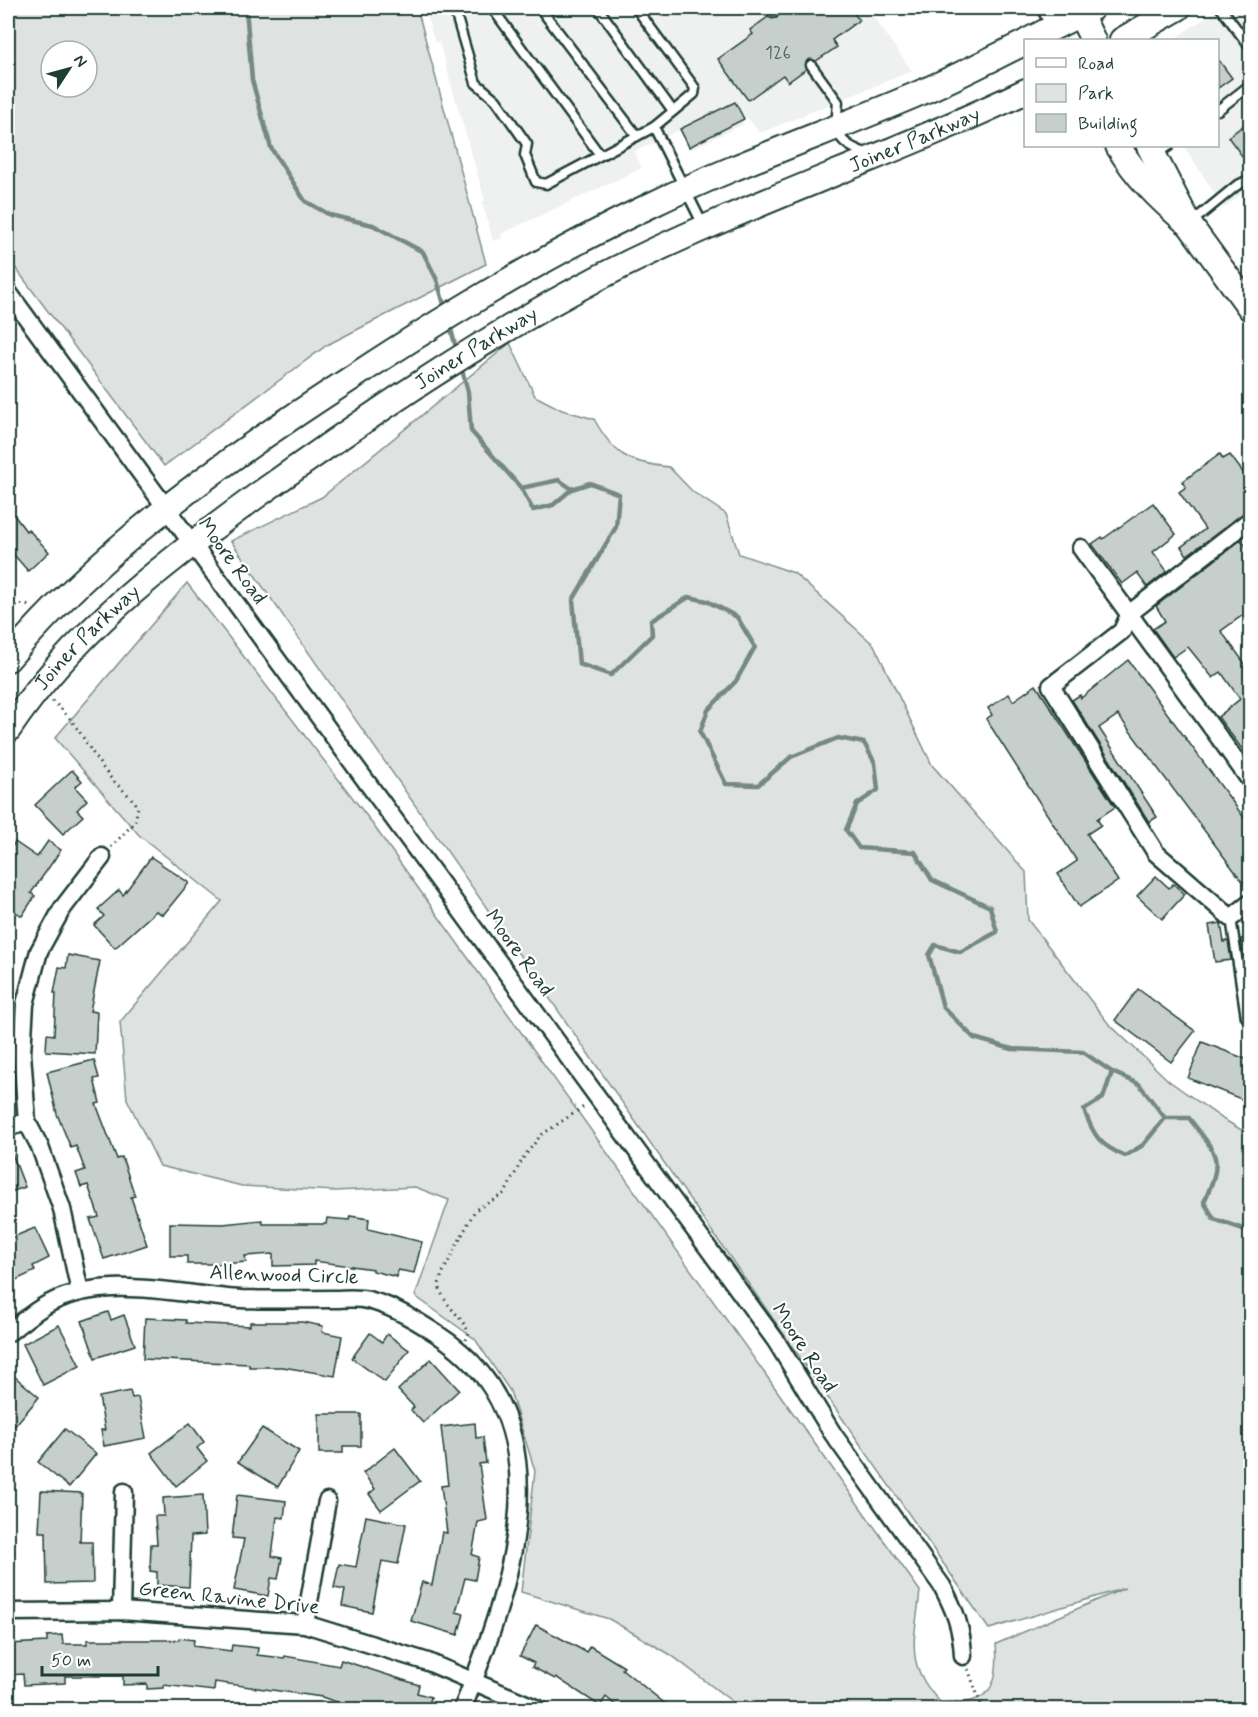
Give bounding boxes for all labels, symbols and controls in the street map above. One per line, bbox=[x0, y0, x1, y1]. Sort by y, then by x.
north arrow bbox=[39, 39, 99, 99]
legend bbox=[1024, 39, 1219, 147]
house number: 126 bbox=[765, 41, 791, 65]
text: N bbox=[68, 51, 92, 72]
text: Road bbox=[1078, 52, 1114, 76]
text: Park bbox=[1078, 82, 1114, 106]
street label: Joiner Parkway bbox=[845, 100, 984, 180]
text: Building bbox=[1078, 112, 1138, 138]
street label: Joiner Parkway bbox=[409, 300, 543, 397]
street label: Moore Road bbox=[191, 512, 273, 610]
street label: Joiner Parkway bbox=[28, 578, 146, 697]
street label: Moore Road bbox=[478, 904, 560, 1002]
street label: Allenwood Circle bbox=[209, 1258, 359, 1292]
street label: Moore Road bbox=[765, 1298, 843, 1398]
street label: Green Ravine Drive bbox=[137, 1575, 321, 1621]
scale bar bbox=[42, 1639, 158, 1677]
text: 50 m bbox=[51, 1649, 91, 1673]

